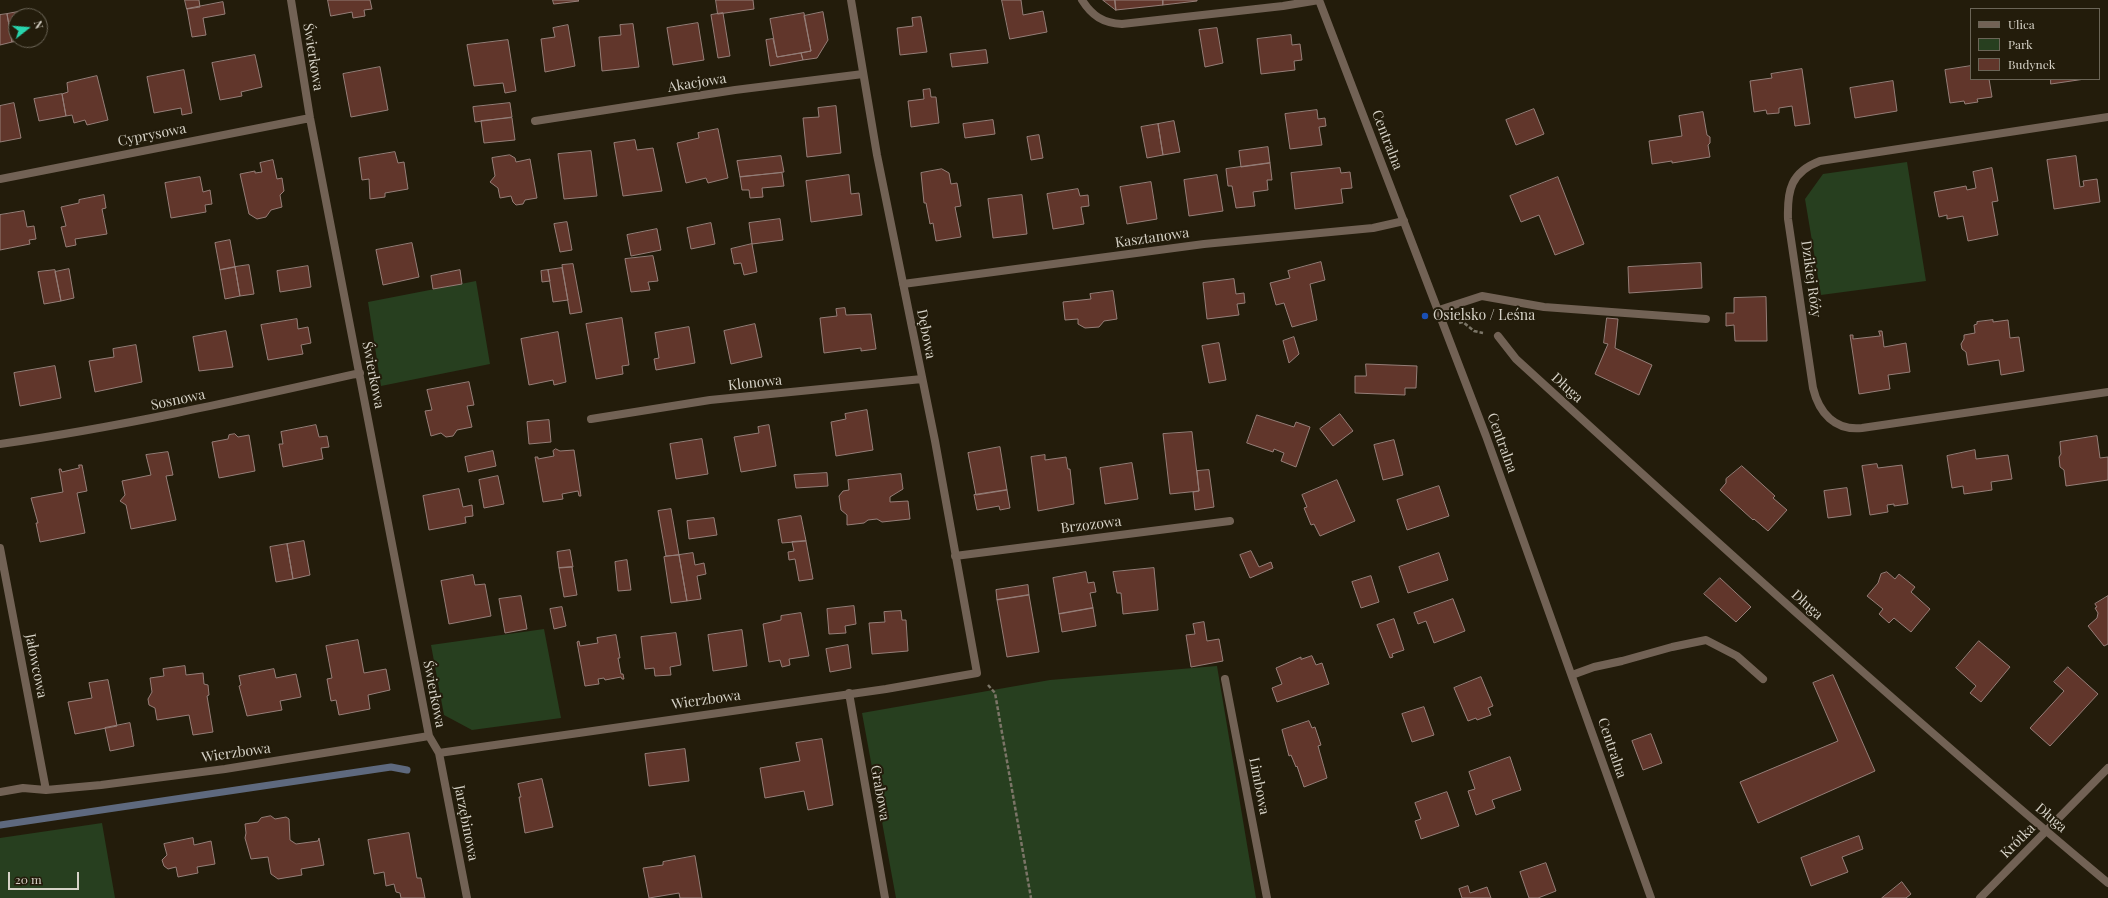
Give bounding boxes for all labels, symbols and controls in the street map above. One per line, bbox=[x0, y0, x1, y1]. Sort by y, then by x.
north arrow bbox=[8, 8, 48, 48]
legend bbox=[1970, 8, 2100, 80]
text: Ulica bbox=[2008, 16, 2035, 32]
text: N bbox=[31, 19, 47, 31]
street label: Świerkowa bbox=[299, 22, 327, 92]
text: Park bbox=[2008, 36, 2033, 52]
text: Budynek bbox=[2008, 56, 2055, 72]
street label: Akacjowa bbox=[666, 70, 728, 96]
street label: Centralna bbox=[1368, 108, 1406, 172]
street label: Cyprysowa bbox=[116, 120, 188, 150]
street label: Kasztanowa bbox=[1114, 224, 1190, 252]
street label: Dzikiej Róży bbox=[1797, 239, 1825, 319]
street label: Dębowa bbox=[913, 308, 939, 360]
place label: Osielsko / Leśna bbox=[1433, 308, 1535, 324]
marker: Osielsko / Leśna bbox=[1420, 311, 1430, 321]
street label: Świerkowa bbox=[358, 340, 388, 410]
street label: Długa bbox=[1548, 370, 1586, 406]
street label: Klonowa bbox=[727, 372, 783, 394]
street label: Sosnowa bbox=[149, 386, 207, 414]
street label: Centralna bbox=[1483, 411, 1521, 475]
street label: Brzozowa bbox=[1060, 513, 1122, 537]
street label: Długa bbox=[1788, 587, 1826, 623]
street label: Jałowcowa bbox=[22, 632, 50, 700]
street label: Świerkowa bbox=[419, 659, 449, 729]
street label: Wierzbowa bbox=[670, 687, 742, 713]
street label: Centralna bbox=[1594, 716, 1630, 780]
street label: Wierzbowa bbox=[200, 740, 272, 766]
street label: Limbowa bbox=[1245, 756, 1273, 816]
street label: Grabowa bbox=[867, 764, 893, 822]
street label: Jarzębinowa bbox=[450, 784, 482, 862]
street label: Długa bbox=[2032, 800, 2070, 836]
street label: Krótka bbox=[1997, 820, 2039, 862]
scale bar bbox=[10, 864, 81, 890]
text: 20 m bbox=[15, 871, 42, 887]

